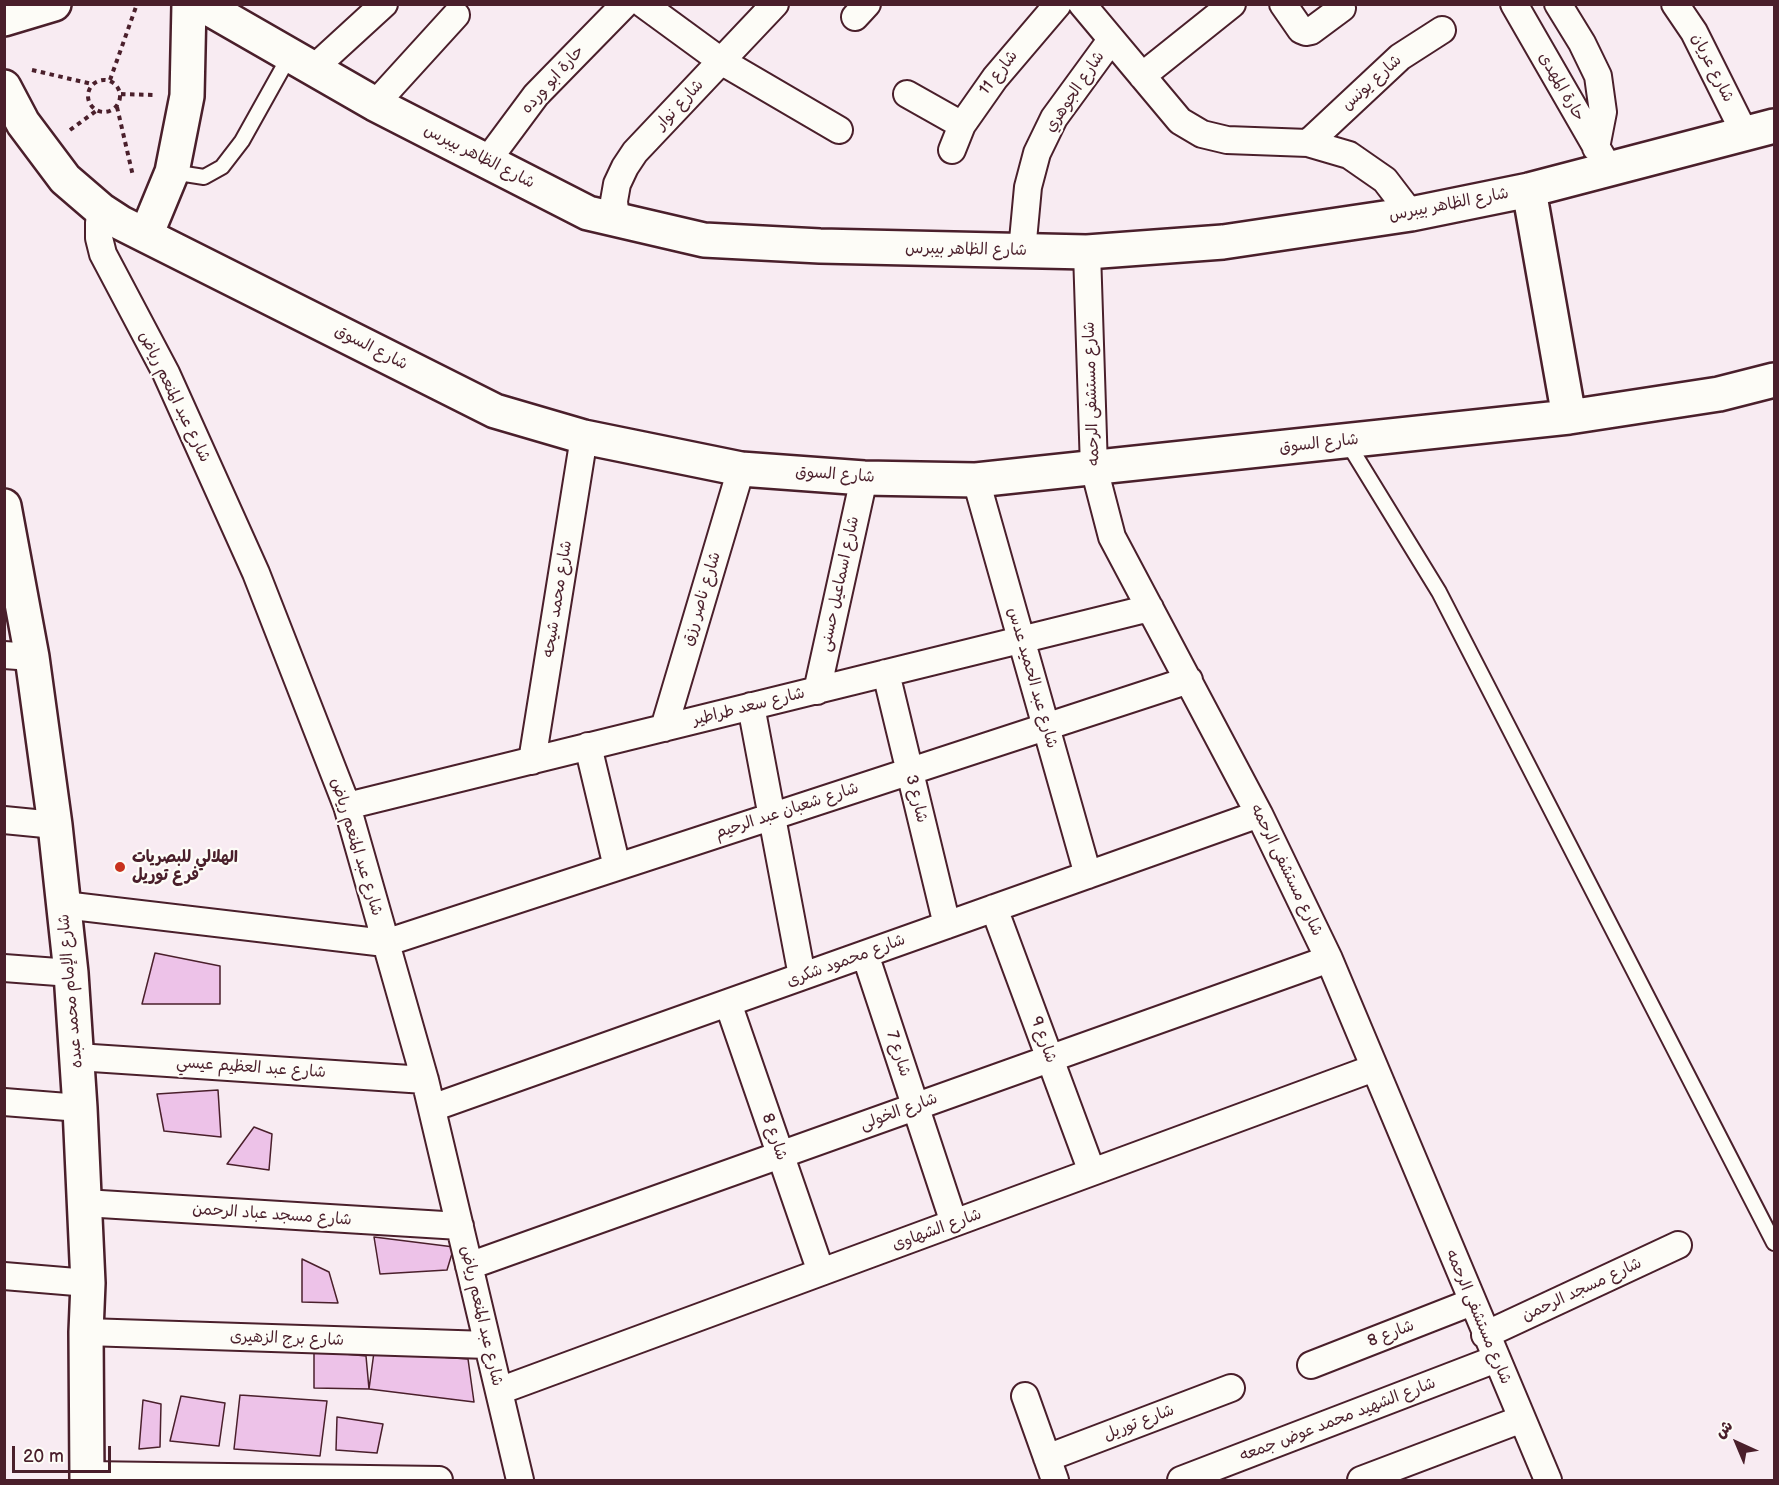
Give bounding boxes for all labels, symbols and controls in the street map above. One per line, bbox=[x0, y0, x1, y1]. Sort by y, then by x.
street label: شارع عريان bbox=[1687, 30, 1737, 106]
street label: حارة ابو ورده bbox=[518, 42, 588, 118]
street label: شارع 11 bbox=[976, 47, 1022, 99]
street label: شارع الجوهري bbox=[1041, 48, 1109, 136]
street label: حارة المهدى bbox=[1534, 49, 1588, 125]
street label: شارع يونس bbox=[1338, 51, 1406, 115]
street label: شارع نوار bbox=[652, 76, 708, 134]
street label: شارع الظاهر بيبرس bbox=[420, 121, 538, 193]
street label: شارع الظاهر بيبرس bbox=[1387, 184, 1511, 226]
street label: شارع الظاهر بيبرس bbox=[905, 239, 1027, 261]
street label: شارع السوق bbox=[331, 321, 411, 375]
street label: شارع مستشفى الرحمه bbox=[1080, 321, 1104, 467]
street label: شارع عبد المنعم رياض bbox=[134, 328, 214, 466]
street label: شارع السوق bbox=[1278, 430, 1360, 458]
street label: شارع السوق bbox=[795, 463, 875, 487]
street label: شارع اسماعيل حسنى bbox=[816, 514, 864, 654]
street label: شارع محمد شيحه bbox=[539, 539, 577, 659]
street label: شارع ناصر رزق bbox=[679, 550, 725, 648]
street label: شارع عبد الحميد عدس bbox=[1003, 605, 1061, 751]
street label: شارع سعد طراطير bbox=[691, 684, 807, 730]
street label: شارع 3 bbox=[901, 773, 931, 825]
street label: شارع عبد المنعم رياض bbox=[326, 776, 386, 918]
street label: شارع شعبان عبد الرحيم bbox=[713, 779, 861, 843]
street label: شارع مستشفى الرحمه bbox=[1246, 801, 1326, 939]
place label: الهلالي للبصريات فرع توريل bbox=[132, 848, 238, 886]
marker: الهلالي للبصريات فرع توريل bbox=[113, 860, 127, 874]
street label: شارع الإمام محمد عبده bbox=[55, 913, 87, 1069]
street label: شارع محمود شكرى bbox=[784, 931, 908, 991]
street label: شارع 9 bbox=[1026, 1014, 1060, 1066]
street label: شارع 7 bbox=[882, 1029, 914, 1079]
street label: شارع عبد العظيم عيسي bbox=[176, 1053, 326, 1083]
street label: شارع الخولى bbox=[858, 1089, 940, 1135]
street label: شارع 8 bbox=[757, 1111, 791, 1163]
street label: شارع مسجد عباد الرحمن bbox=[192, 1200, 352, 1230]
street label: شارع الشهاوى bbox=[890, 1205, 984, 1255]
street label: شارع عبد المنعم رياض bbox=[456, 1244, 506, 1388]
street label: شارع مستشفى الرحمه bbox=[1441, 1247, 1515, 1387]
street label: شارع مسجد الرحمن bbox=[1519, 1254, 1645, 1326]
street label: شارع 8 bbox=[1365, 1316, 1417, 1352]
street label: شارع برج الزهيرى bbox=[230, 1327, 344, 1351]
street label: شارع الشهيد محمد عوض جمعه bbox=[1237, 1374, 1439, 1466]
street label: شارع توريل bbox=[1101, 1401, 1177, 1445]
north arrow bbox=[1707, 1413, 1767, 1473]
text: ش bbox=[1711, 1417, 1737, 1443]
scale bar bbox=[15, 1434, 114, 1472]
text: 20 m bbox=[23, 1446, 64, 1467]

